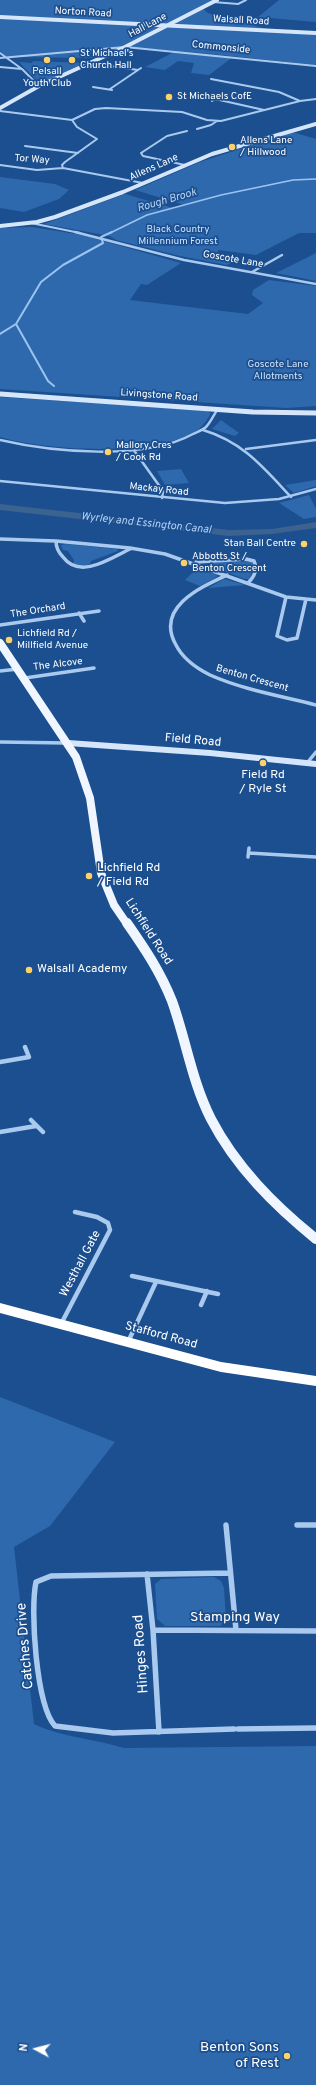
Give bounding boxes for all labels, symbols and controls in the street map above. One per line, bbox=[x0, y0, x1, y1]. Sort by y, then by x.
street label: Norton Road bbox=[54, 6, 112, 20]
street label: Hall Lane bbox=[127, 11, 169, 41]
street label: Walsall Road bbox=[212, 14, 270, 28]
street label: Commonside bbox=[191, 39, 251, 57]
place label: St Michael's Church Hall bbox=[80, 48, 134, 72]
marker: Pelsall Youth Club bbox=[42, 55, 52, 65]
marker: St Michael's Church Hall bbox=[67, 55, 77, 65]
place label: Pelsall Youth Club bbox=[23, 66, 71, 90]
place label: St Michaels CofE bbox=[177, 91, 252, 103]
marker: St Michaels CofE bbox=[164, 92, 174, 102]
place label: Allens Lane / Hillwood bbox=[240, 135, 292, 158]
marker: Allens Lane / Hillwood bbox=[227, 142, 237, 152]
street label: Allens Lane bbox=[128, 152, 180, 184]
street label: Tor Way bbox=[14, 153, 50, 167]
water label: Rough Brook bbox=[136, 186, 198, 216]
park label: Black Country Millennium Forest bbox=[138, 224, 218, 248]
street label: Goscote Lane bbox=[202, 249, 264, 271]
park label: Goscote Lane Allotments bbox=[247, 359, 309, 382]
street label: Livingstone Road bbox=[120, 387, 198, 405]
place label: Mallory Cres / Cook Rd bbox=[116, 440, 171, 464]
marker: Mallory Cres / Cook Rd bbox=[103, 447, 113, 457]
street label: Mackay Road bbox=[129, 481, 189, 499]
water label: Wyrley and Essington Canal bbox=[80, 511, 212, 537]
place label: Stan Ball Centre bbox=[224, 538, 296, 550]
marker: Stan Ball Centre bbox=[299, 539, 309, 549]
place label: Abbotts St / Benton Crescent bbox=[192, 551, 267, 574]
marker: Abbotts St / Benton Crescent bbox=[179, 558, 189, 568]
street label: The Orchard bbox=[10, 601, 66, 621]
place label: Lichfield Rd / Millfield Avenue bbox=[17, 628, 88, 652]
marker: Lichfield Rd / Millfield Avenue bbox=[4, 635, 14, 645]
street label: The Alcove bbox=[33, 656, 83, 674]
street label: Benton Crescent bbox=[214, 663, 290, 695]
street label: Field Road bbox=[164, 731, 222, 751]
marker: Field Rd / Ryle St bbox=[258, 758, 268, 768]
place label: Field Rd / Ryle St bbox=[240, 769, 286, 797]
place label: Lichfield Rd / Field Rd bbox=[97, 862, 160, 890]
marker: Lichfield Rd / Field Rd bbox=[84, 871, 94, 881]
street label: Lichfield Road bbox=[121, 896, 175, 968]
place label: Walsall Academy bbox=[37, 963, 127, 977]
marker: Walsall Academy bbox=[24, 965, 34, 975]
street label: Westhall Gate bbox=[57, 1228, 105, 1300]
street label: Stafford Road bbox=[123, 1319, 199, 1353]
street label: Catches Drive bbox=[14, 1602, 38, 1690]
street label: Stamping Way bbox=[190, 1610, 280, 1626]
street label: Hinges Road bbox=[131, 1614, 153, 1694]
north arrow bbox=[16, 2029, 56, 2069]
place label: Benton Sons of Rest bbox=[200, 2040, 279, 2072]
text: N bbox=[17, 2043, 32, 2052]
marker: Benton Sons of Rest bbox=[282, 2051, 292, 2061]

